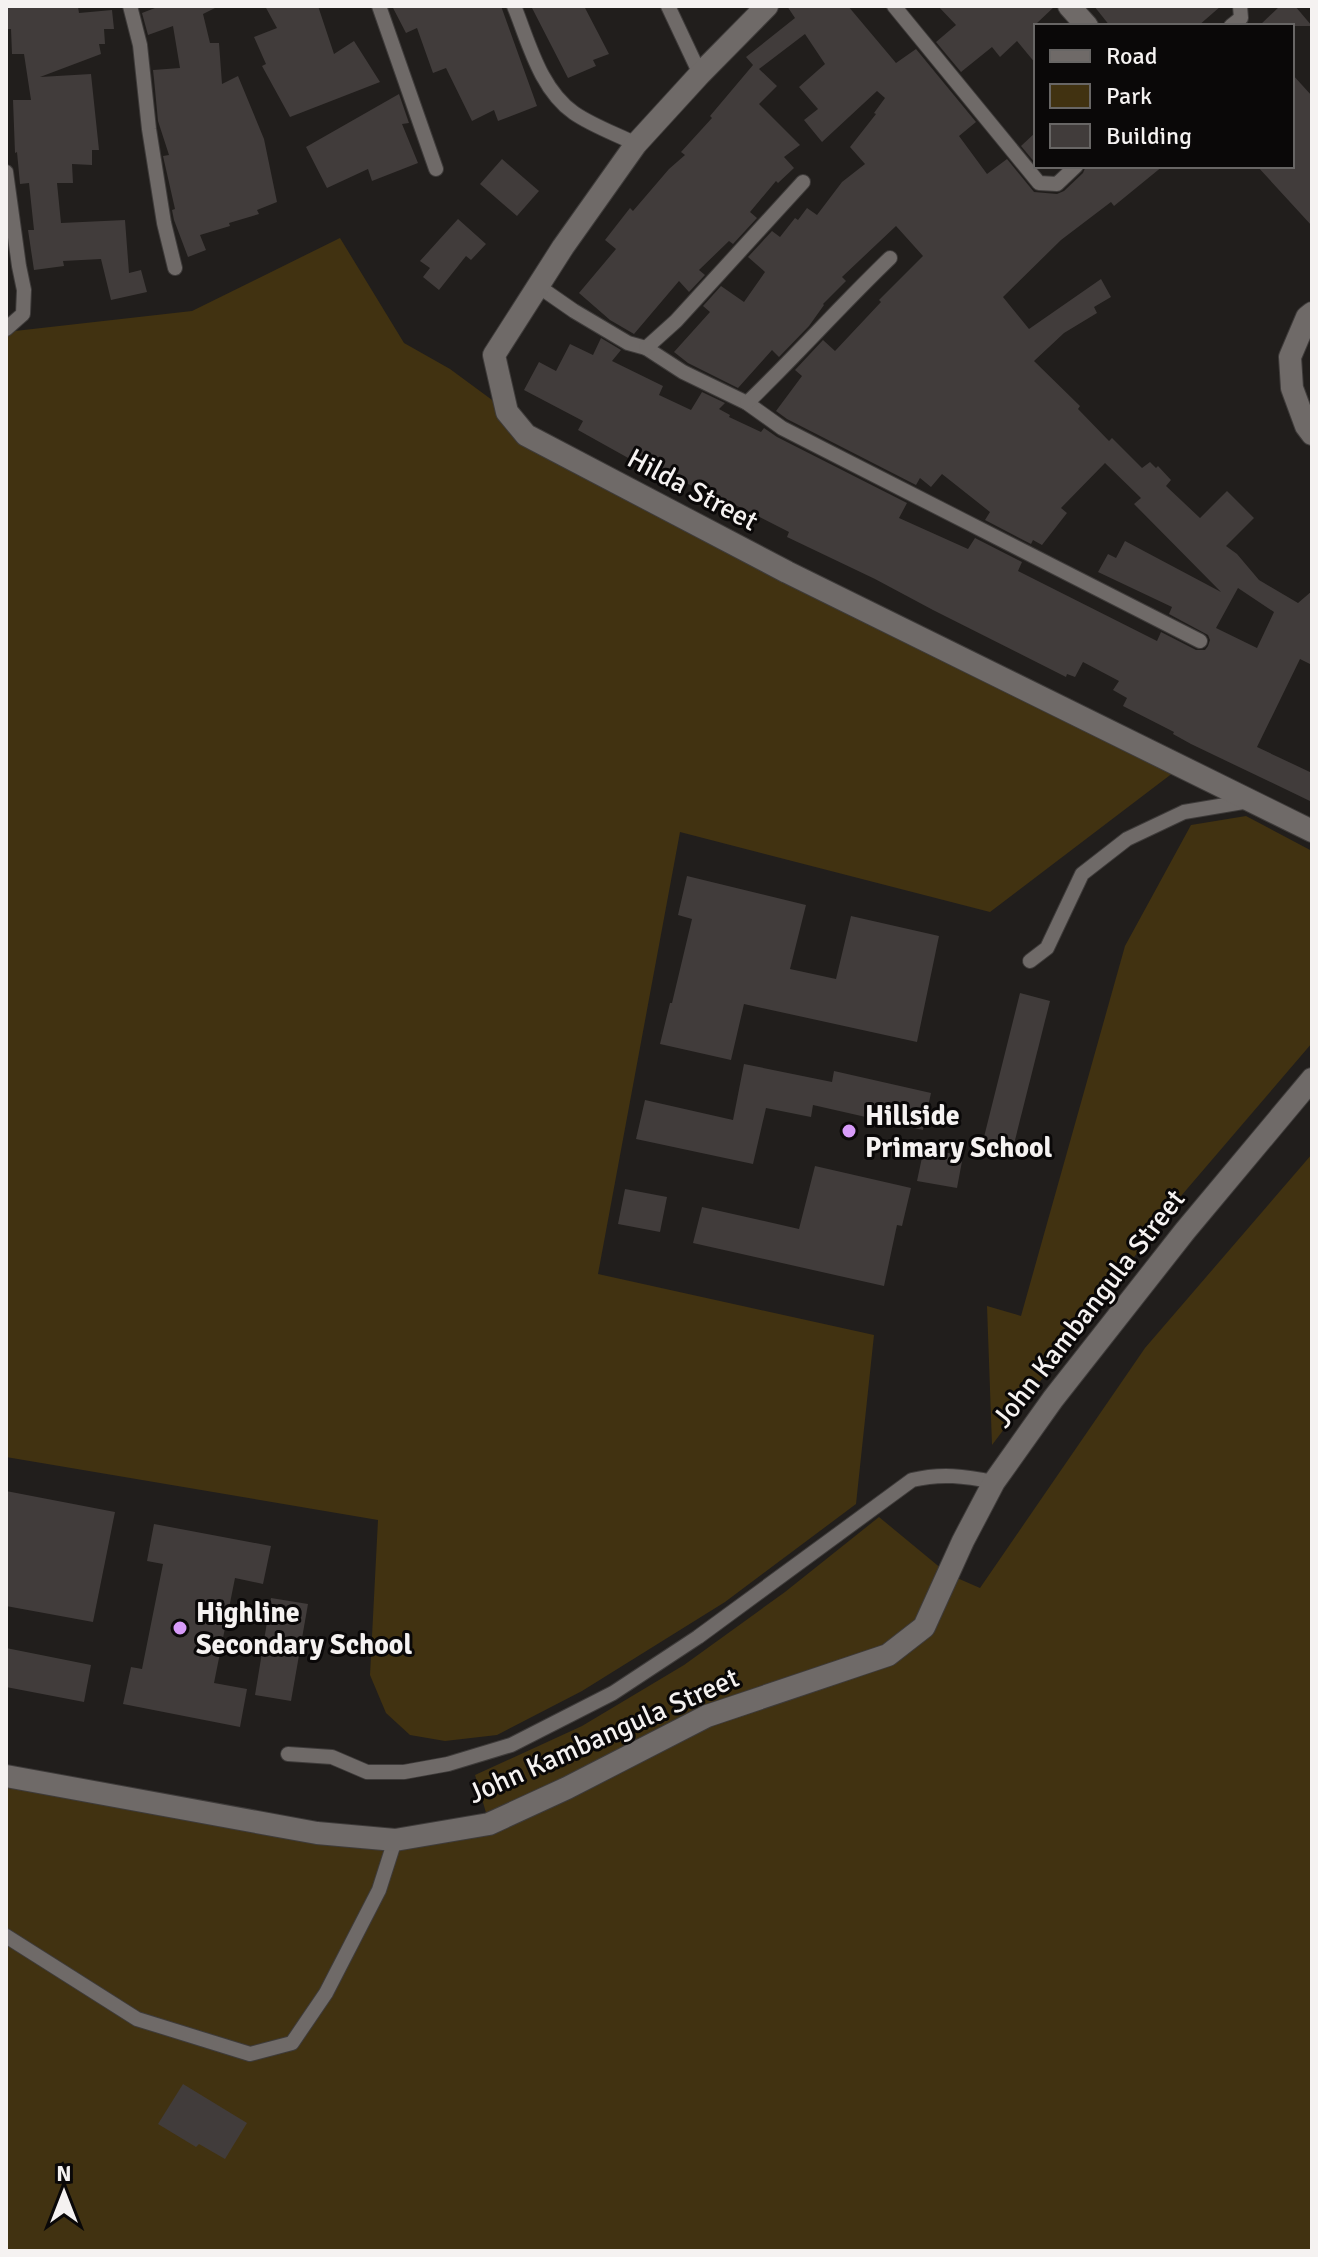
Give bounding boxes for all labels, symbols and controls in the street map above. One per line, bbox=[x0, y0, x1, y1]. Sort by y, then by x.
legend bbox=[1034, 24, 1294, 168]
text: Road bbox=[1106, 41, 1157, 71]
text: Park bbox=[1106, 81, 1152, 111]
text: Building bbox=[1106, 121, 1192, 151]
street label: Hilda Street bbox=[622, 441, 764, 538]
place label: Hillside Primary School bbox=[865, 1099, 1053, 1165]
marker: Hillside Primary School bbox=[840, 1122, 858, 1140]
street label: John Kambangula Street bbox=[985, 1183, 1192, 1434]
place label: Highline Secondary School bbox=[196, 1596, 412, 1662]
marker: Highline Secondary School bbox=[171, 1619, 189, 1637]
street label: John Kambangula Street bbox=[463, 1661, 744, 1811]
north arrow bbox=[24, 2153, 104, 2233]
text: N bbox=[56, 2160, 72, 2187]

